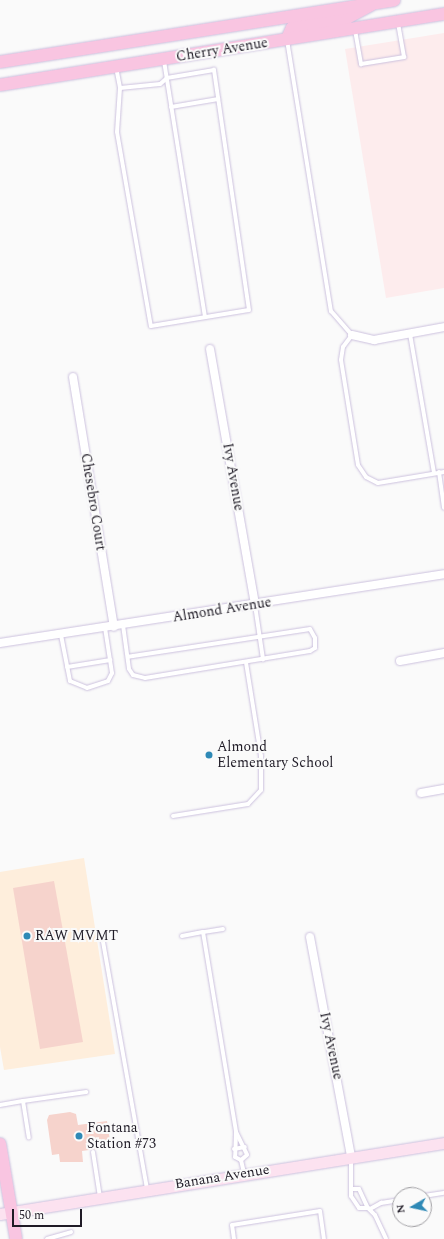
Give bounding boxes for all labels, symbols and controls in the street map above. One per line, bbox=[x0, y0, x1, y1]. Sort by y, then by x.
street label: Cherry Avenue bbox=[175, 34, 269, 66]
street label: Ivy Avenue bbox=[219, 442, 247, 512]
street label: Chesebro Court bbox=[77, 452, 109, 552]
street label: Almond Avenue bbox=[171, 594, 273, 626]
place label: Almond Elementary School bbox=[217, 739, 333, 772]
marker: Almond Elementary School bbox=[204, 750, 214, 760]
place label: RAW MVMT bbox=[35, 928, 118, 944]
marker: RAW MVMT bbox=[22, 931, 32, 941]
street label: Ivy Avenue bbox=[316, 1011, 346, 1081]
place label: Fontana Station #73 bbox=[87, 1120, 156, 1152]
marker: Fontana Station #73 bbox=[74, 1131, 84, 1141]
street label: Banana Avenue bbox=[173, 1161, 271, 1193]
north arrow bbox=[392, 1187, 432, 1227]
scale bar bbox=[14, 1201, 84, 1227]
text: N bbox=[392, 1203, 410, 1215]
text: 50 m bbox=[19, 1206, 44, 1225]

